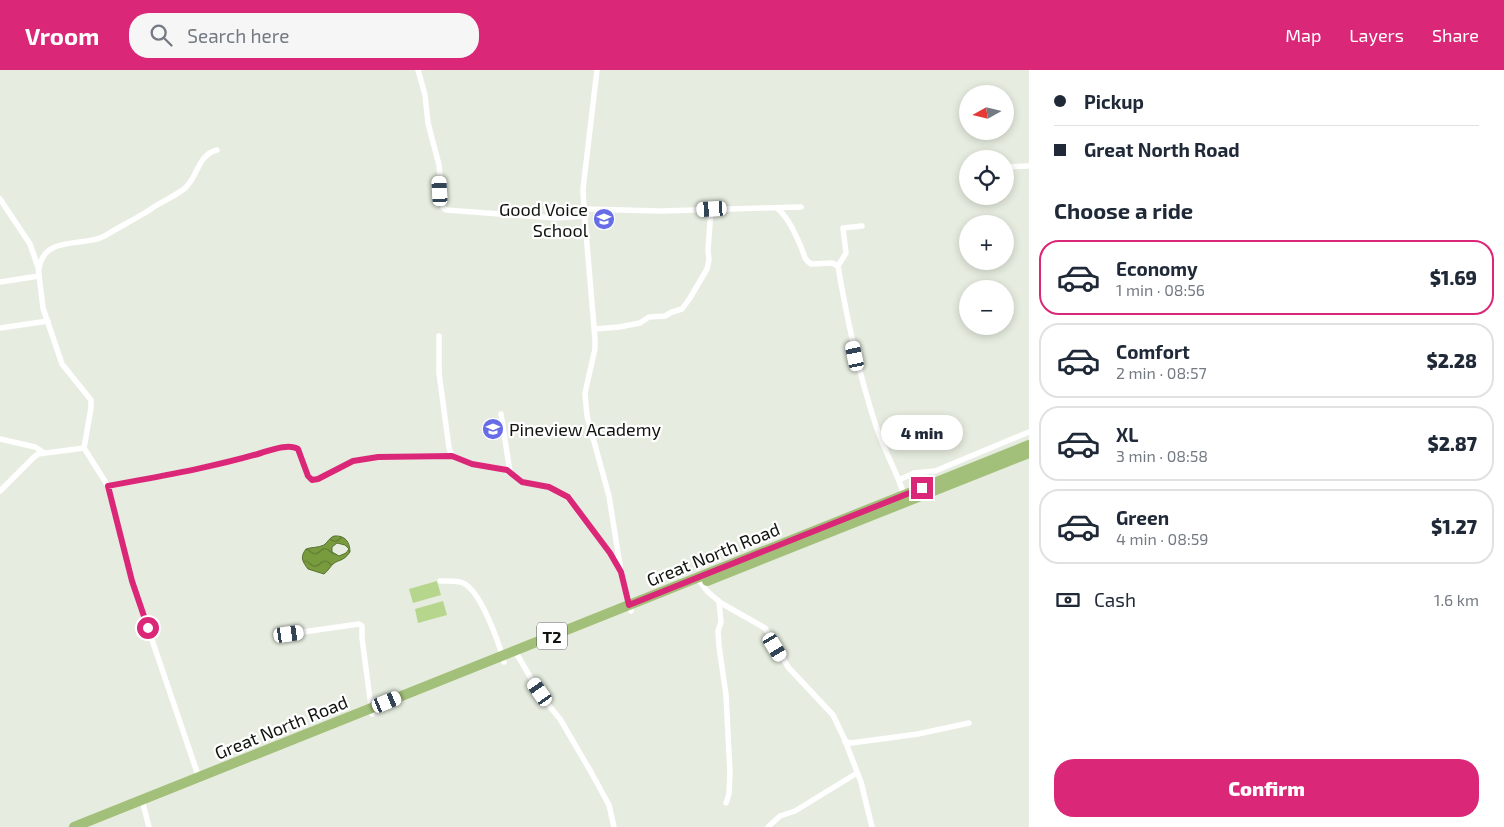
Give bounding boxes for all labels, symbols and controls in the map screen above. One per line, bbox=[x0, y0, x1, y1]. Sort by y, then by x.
search box bbox=[129, 13, 479, 58]
text: Vroom bbox=[25, 21, 99, 50]
icon: search bbox=[147, 21, 175, 49]
text: Search here bbox=[187, 24, 289, 47]
text: Map bbox=[1285, 24, 1321, 46]
text: Layers bbox=[1349, 24, 1404, 46]
text: Share bbox=[1432, 24, 1479, 46]
north arrow bbox=[959, 85, 1014, 140]
map controls bbox=[959, 85, 1014, 335]
text: Pickup bbox=[1084, 90, 1144, 113]
text: Great North Road bbox=[1084, 138, 1240, 161]
button: locate bbox=[959, 150, 1014, 205]
car bbox=[431, 176, 448, 206]
text: Choose a ride bbox=[1054, 197, 1193, 223]
place label: Good Voice School bbox=[499, 198, 589, 241]
car bbox=[696, 201, 727, 217]
school or university icon: Good Voice School bbox=[592, 207, 616, 231]
button: + bbox=[959, 215, 1014, 270]
icon: car bbox=[1056, 255, 1101, 300]
text: Economy bbox=[1116, 257, 1198, 280]
text: $1.69 bbox=[1430, 266, 1477, 289]
button: − bbox=[959, 280, 1014, 335]
text: 1 min · 08:56 bbox=[1116, 280, 1205, 299]
icon: car bbox=[1056, 338, 1101, 383]
car bbox=[844, 340, 865, 372]
text: Comfort bbox=[1116, 340, 1190, 363]
text: $2.28 bbox=[1427, 349, 1477, 372]
text: 2 min · 08:57 bbox=[1116, 363, 1207, 382]
callout: 4 min bbox=[881, 416, 963, 450]
school or university icon: Pineview Academy bbox=[481, 417, 505, 441]
place label: Pineview Academy bbox=[509, 418, 662, 440]
icon: car bbox=[1056, 421, 1101, 466]
text: 4 min bbox=[901, 423, 943, 442]
text: XL bbox=[1116, 423, 1138, 446]
text: $2.87 bbox=[1428, 432, 1477, 455]
text: 3 min · 08:58 bbox=[1116, 446, 1208, 465]
route end bbox=[911, 477, 933, 499]
icon: car bbox=[1056, 504, 1101, 549]
text: Green bbox=[1116, 506, 1169, 529]
text: $1.27 bbox=[1431, 515, 1477, 538]
street label: Great North Road bbox=[643, 517, 783, 591]
text: 4 min · 08:59 bbox=[1116, 529, 1208, 548]
icon: cash bbox=[1054, 586, 1082, 614]
text: Cash bbox=[1094, 588, 1136, 611]
text: 1.6 km bbox=[1434, 590, 1479, 609]
route start bbox=[137, 617, 159, 639]
road number: T2 bbox=[537, 622, 567, 650]
car bbox=[273, 624, 304, 644]
car bbox=[760, 630, 789, 664]
car bbox=[525, 675, 554, 709]
car bbox=[370, 689, 403, 715]
street label: Great North Road bbox=[211, 690, 351, 764]
button: Confirm bbox=[1054, 759, 1479, 817]

